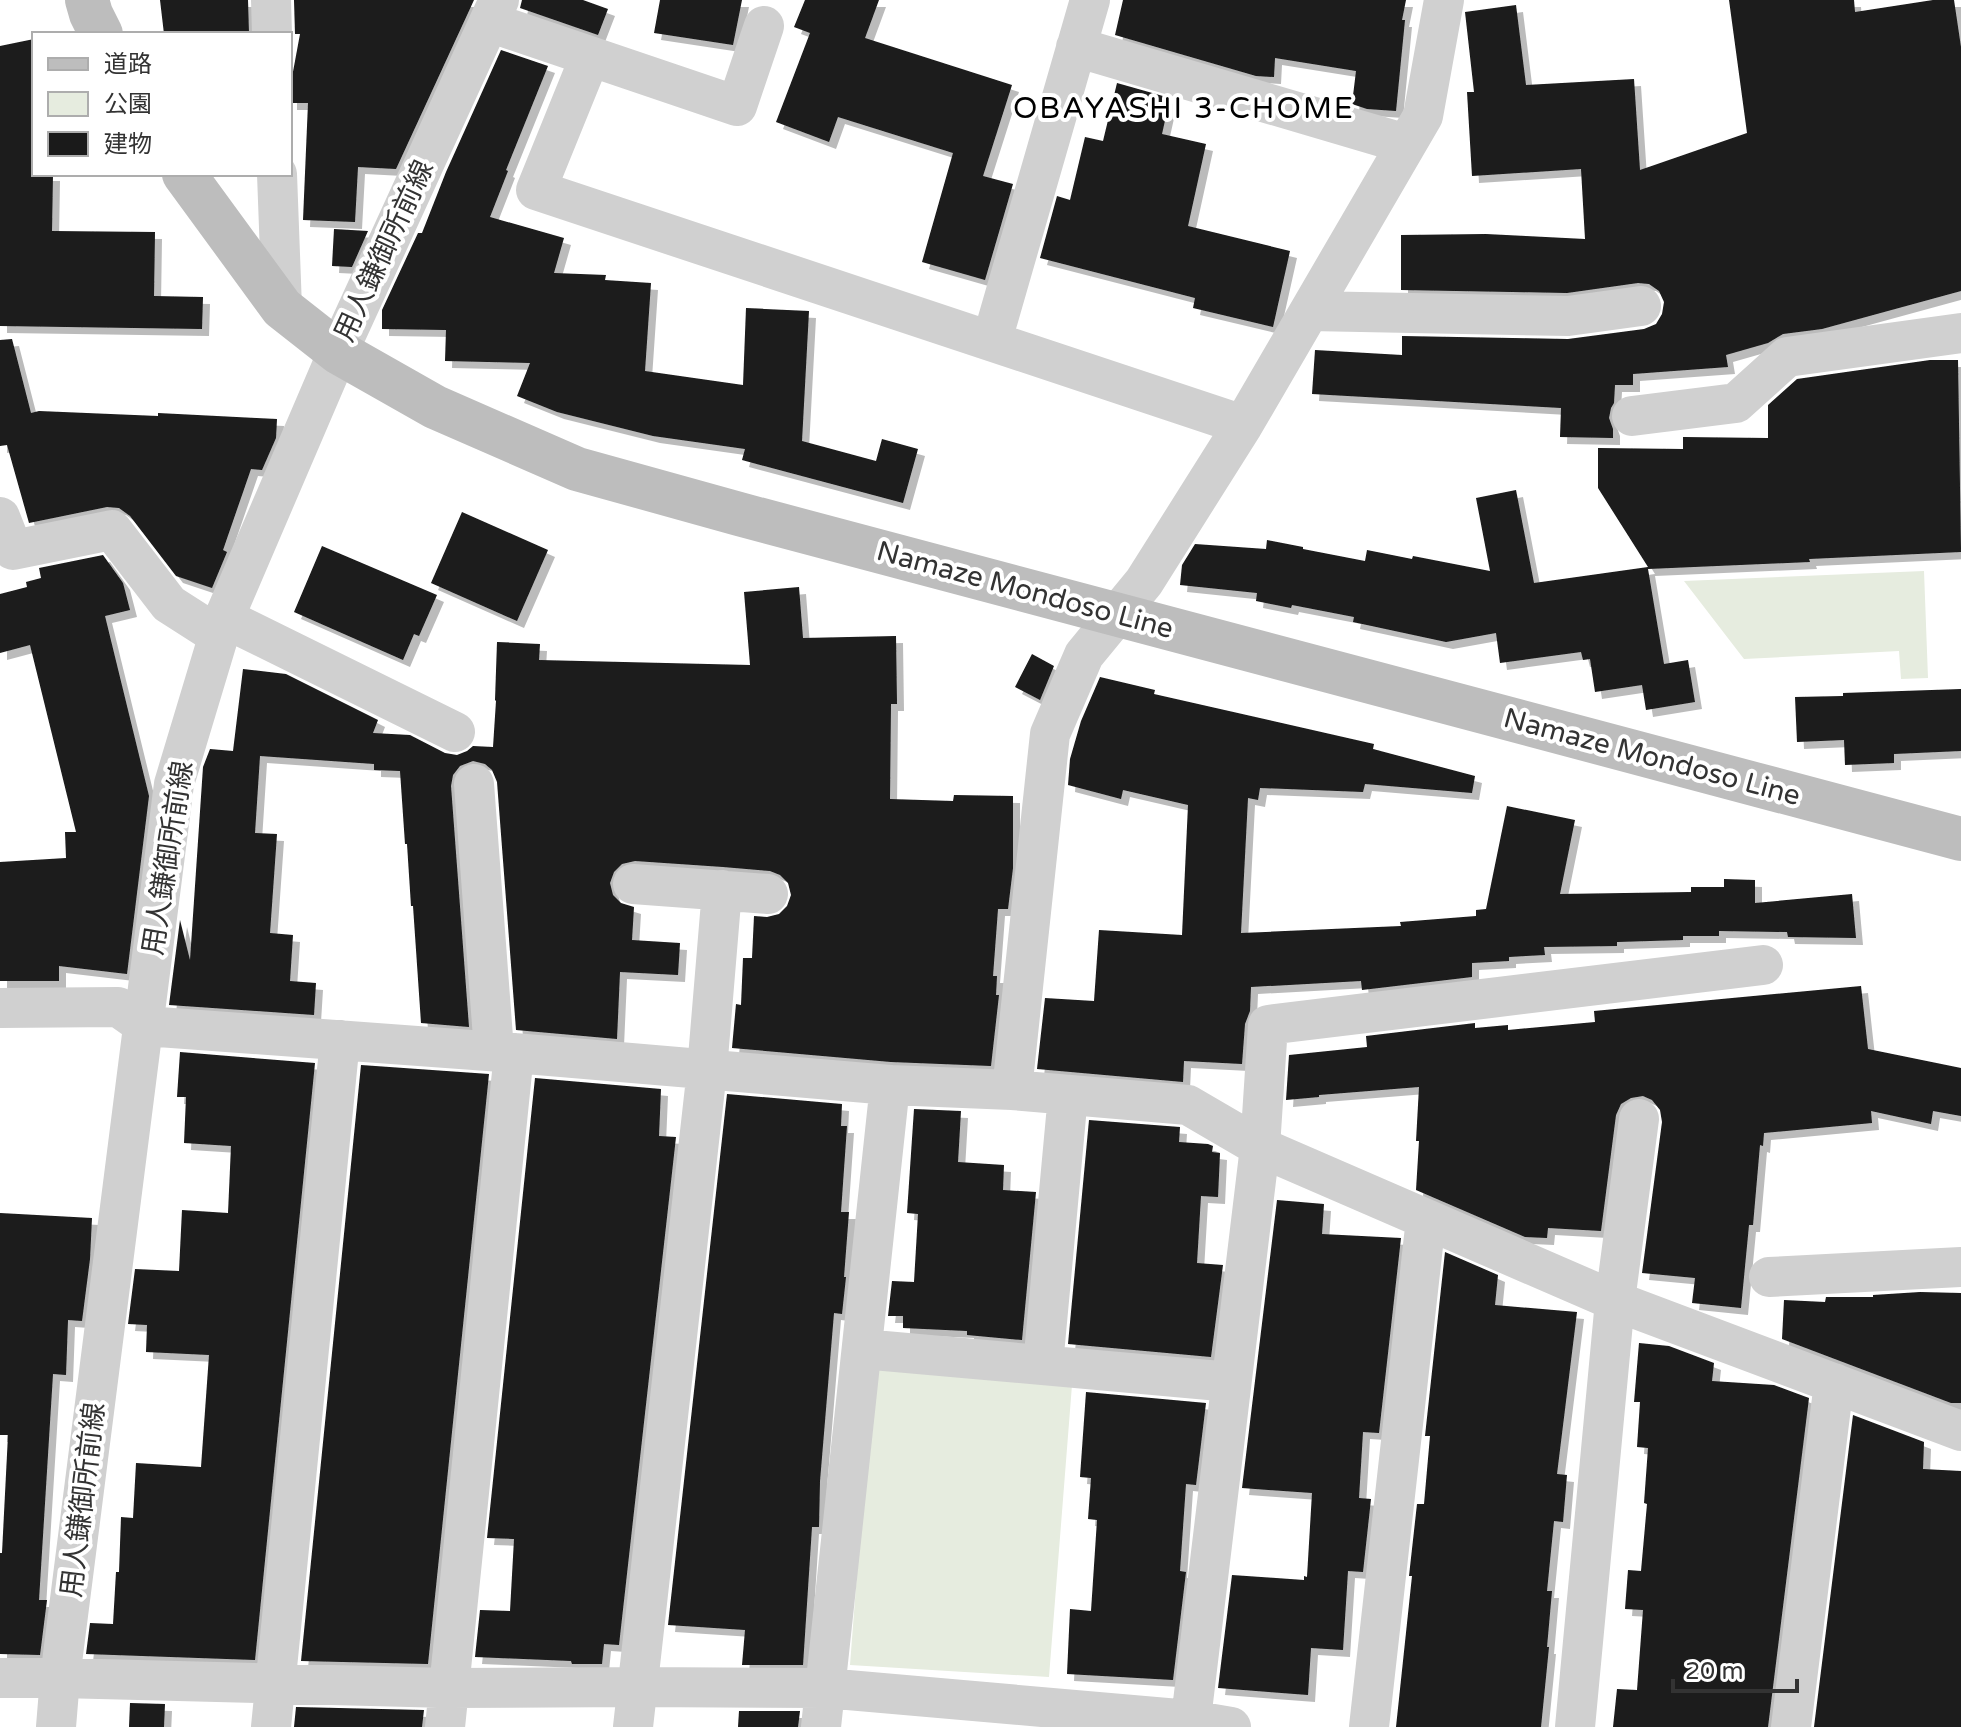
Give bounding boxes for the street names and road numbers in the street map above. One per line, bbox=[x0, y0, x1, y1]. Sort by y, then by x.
street label: 用人鎌御所前線 bbox=[327, 155, 441, 347]
street label: Namaze Mondoso Line bbox=[873, 534, 1177, 646]
street label: Namaze Mondoso Line bbox=[1500, 701, 1804, 813]
street label: 用人鎌御所前線 bbox=[136, 759, 200, 957]
street label: 用人鎌御所前線 bbox=[54, 1401, 112, 1599]

